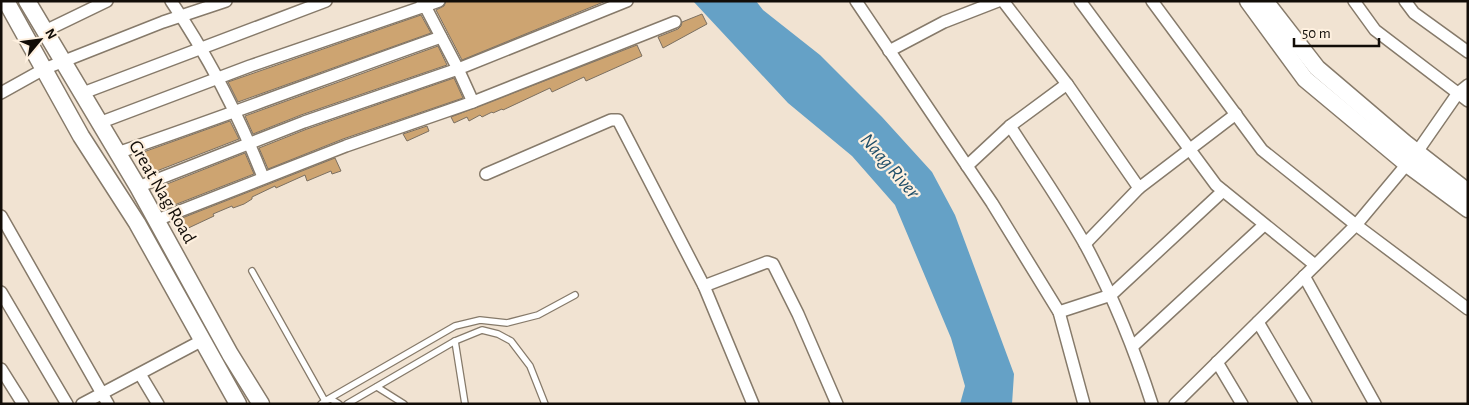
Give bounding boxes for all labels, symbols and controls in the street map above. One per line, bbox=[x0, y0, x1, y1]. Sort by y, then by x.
north arrow bbox=[15, 15, 65, 65]
scale bar bbox=[1294, 15, 1379, 47]
text: 50 m bbox=[1302, 26, 1331, 41]
text: N bbox=[42, 27, 59, 42]
water label: Naag River bbox=[857, 130, 924, 203]
street label: Great Nag Road bbox=[125, 137, 199, 247]

